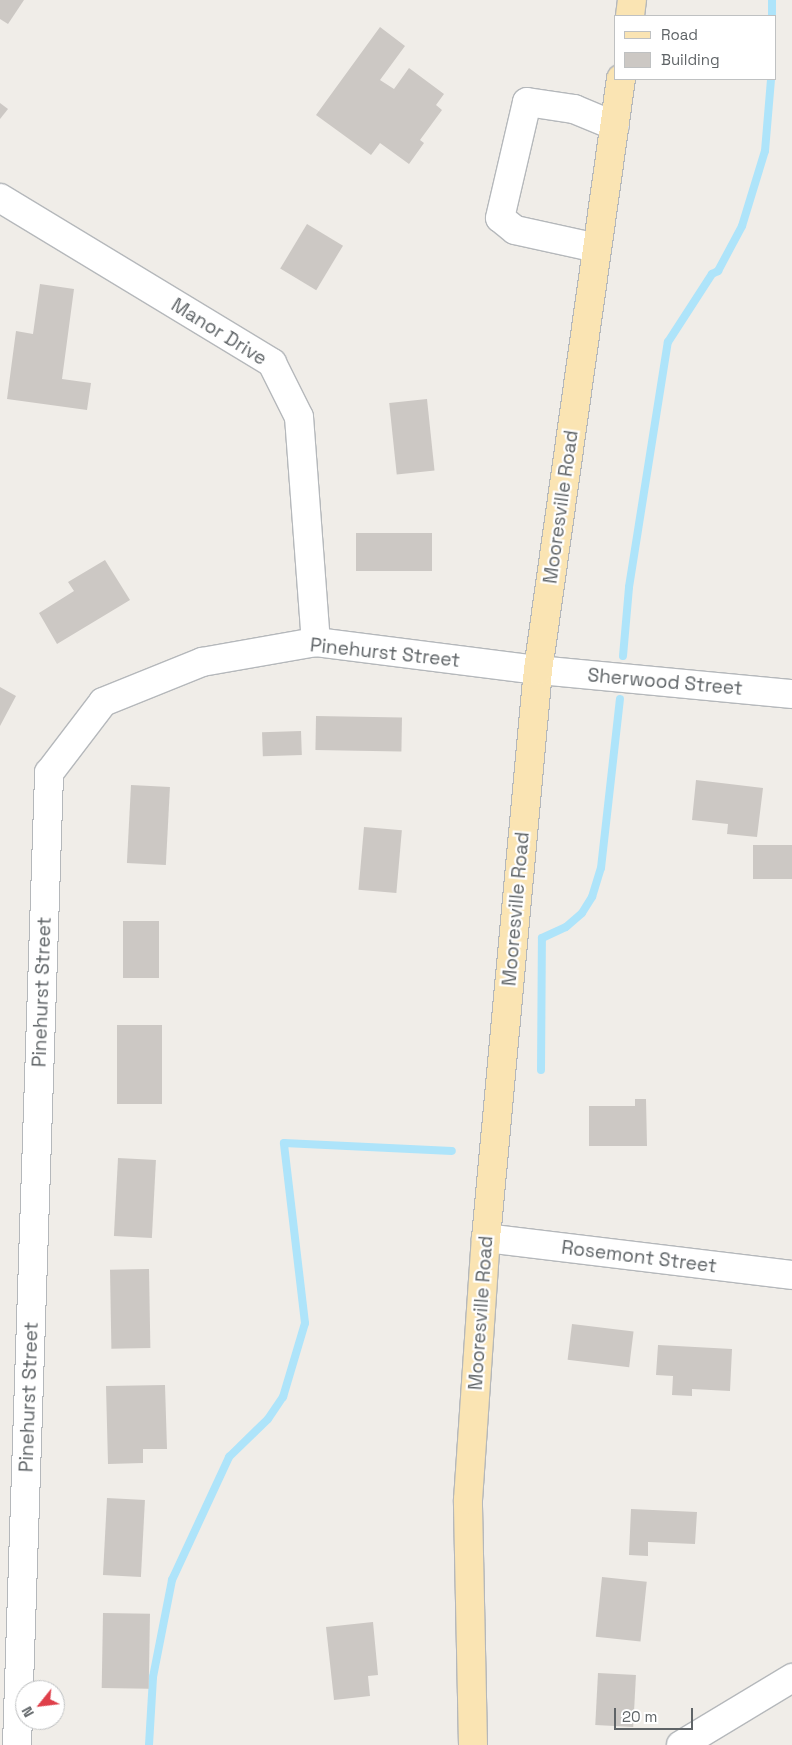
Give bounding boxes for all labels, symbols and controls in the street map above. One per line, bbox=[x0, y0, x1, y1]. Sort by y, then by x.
legend bbox=[614, 15, 777, 80]
text: Road bbox=[661, 25, 698, 44]
text: Building bbox=[661, 50, 720, 69]
street label: Manor Drive bbox=[167, 294, 271, 370]
street label: Mooresville Road bbox=[539, 429, 583, 585]
street label: Pinehurst Street bbox=[309, 634, 461, 672]
street label: Sherwood Street bbox=[587, 664, 743, 700]
street label: Mooresville Road bbox=[498, 831, 534, 987]
street label: Pinehurst Street bbox=[28, 916, 56, 1068]
street label: Mooresville Road bbox=[464, 1235, 498, 1391]
street label: Rosemont Street bbox=[560, 1236, 718, 1278]
street label: Pinehurst Street bbox=[15, 1321, 43, 1473]
north arrow bbox=[15, 1680, 65, 1730]
scale bar bbox=[617, 1698, 696, 1730]
text: N bbox=[18, 1703, 38, 1720]
text: 20 m bbox=[622, 1707, 657, 1726]

